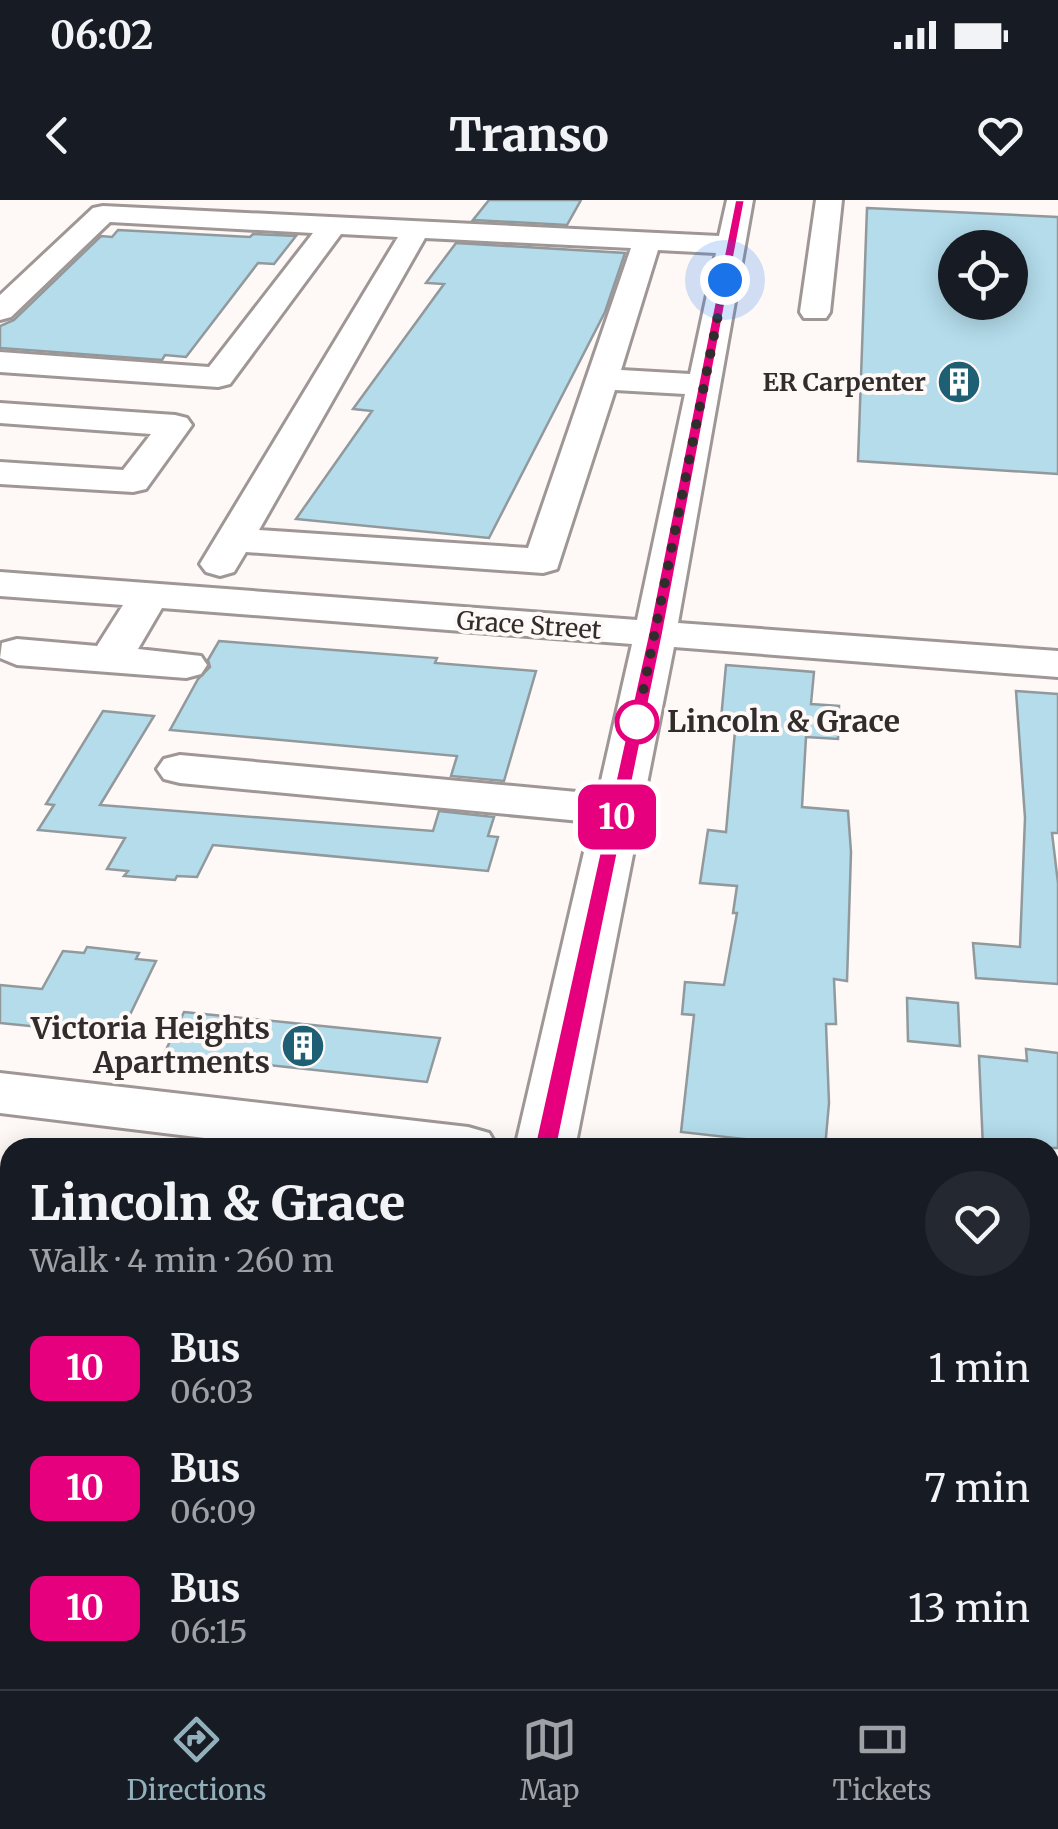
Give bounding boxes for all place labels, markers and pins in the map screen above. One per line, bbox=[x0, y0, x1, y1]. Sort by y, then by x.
building icon: ER Carpenter bbox=[936, 359, 982, 405]
place label: ER Carpenter bbox=[762, 366, 926, 398]
marker: Lincoln & Grace bbox=[616, 701, 658, 743]
place label: Lincoln & Grace bbox=[667, 702, 900, 740]
place label: Victoria Heights Apartments bbox=[30, 1009, 270, 1081]
building icon: Victoria Heights Apartments bbox=[280, 1023, 326, 1069]

